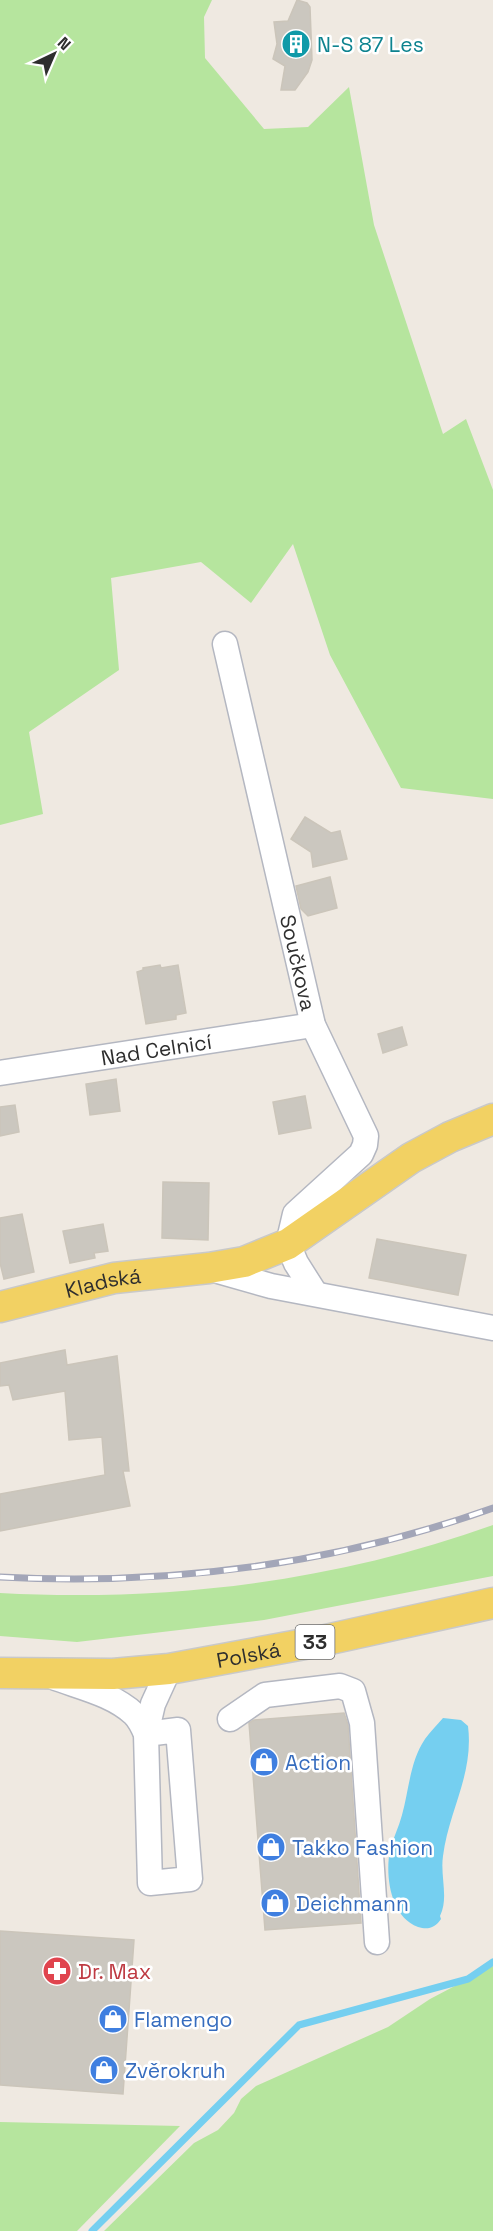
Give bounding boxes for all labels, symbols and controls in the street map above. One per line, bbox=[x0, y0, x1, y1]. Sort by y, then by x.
north arrow bbox=[24, 24, 84, 84]
building icon: N-S 87 Les bbox=[280, 28, 312, 60]
place label: N-S 87 Les bbox=[317, 31, 424, 58]
text: N bbox=[53, 32, 75, 55]
street label: Součkova bbox=[274, 912, 323, 1013]
street label: Nad Celnicí bbox=[99, 1027, 214, 1071]
street label: Kladská bbox=[62, 1262, 142, 1304]
road number: 33 bbox=[296, 1625, 334, 1659]
street label: Polská bbox=[214, 1635, 283, 1673]
shop icon: Action bbox=[248, 1746, 280, 1778]
place label: Action bbox=[285, 1749, 351, 1776]
shop icon: Takko Fashion bbox=[255, 1831, 287, 1863]
place label: Takko Fashion bbox=[292, 1834, 433, 1861]
shop icon: Deichmann bbox=[259, 1887, 291, 1919]
place label: Deichmann bbox=[296, 1890, 409, 1917]
pharmacy icon: Dr. Max bbox=[41, 1955, 73, 1987]
place label: Dr. Max bbox=[78, 1958, 151, 1985]
shop icon: Flamengo bbox=[97, 2003, 129, 2035]
place label: Flamengo bbox=[134, 2006, 232, 2033]
shop icon: Zvěrokruh bbox=[88, 2054, 120, 2086]
place label: Zvěrokruh bbox=[125, 2057, 226, 2084]

